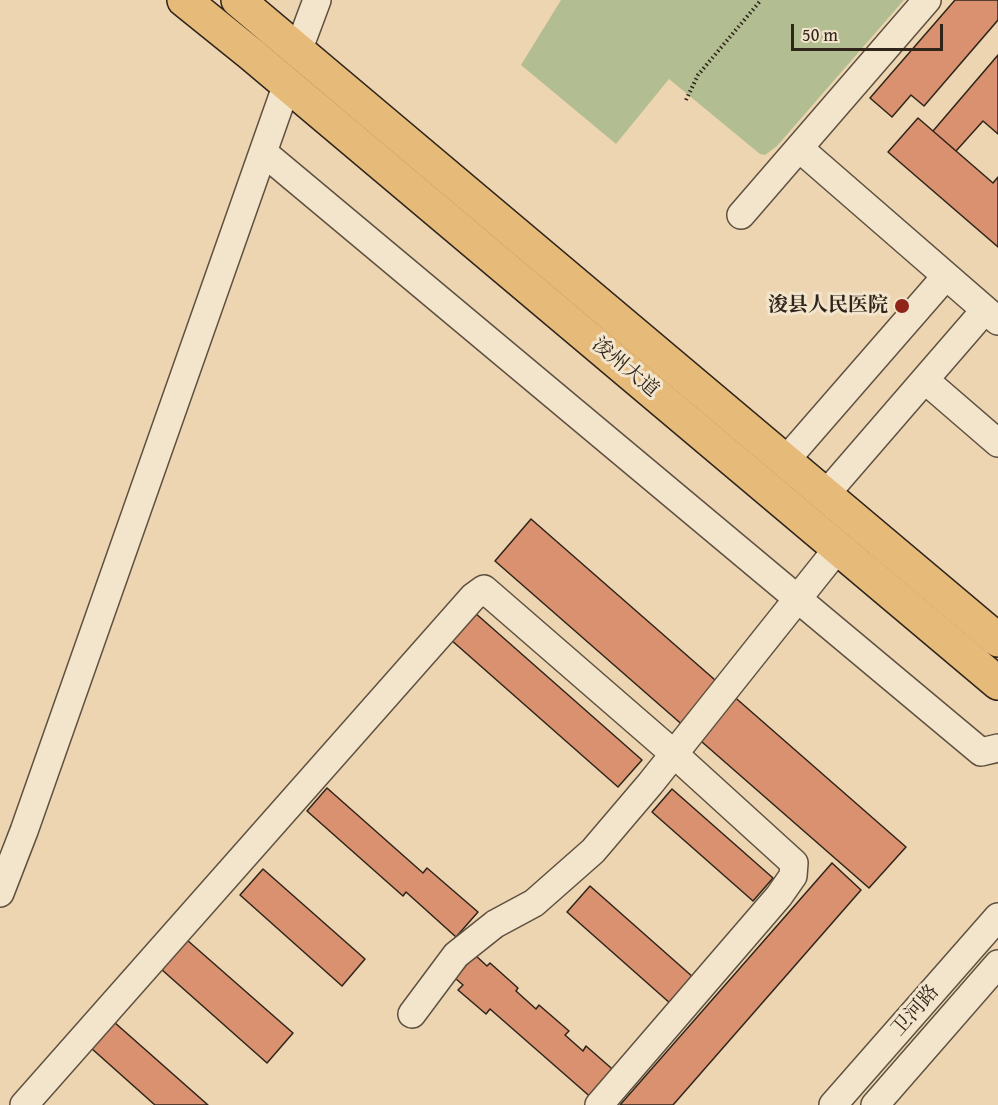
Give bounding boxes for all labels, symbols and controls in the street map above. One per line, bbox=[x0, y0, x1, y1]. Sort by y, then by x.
scale bar bbox=[794, 12, 946, 50]
text: 50 m bbox=[802, 21, 838, 48]
place label: 浚县人民医院 bbox=[768, 294, 888, 318]
marker: 浚县人民医院 bbox=[893, 297, 911, 315]
street label: 浚州大道 bbox=[587, 333, 663, 403]
street label: 卫河路 bbox=[887, 980, 945, 1042]

